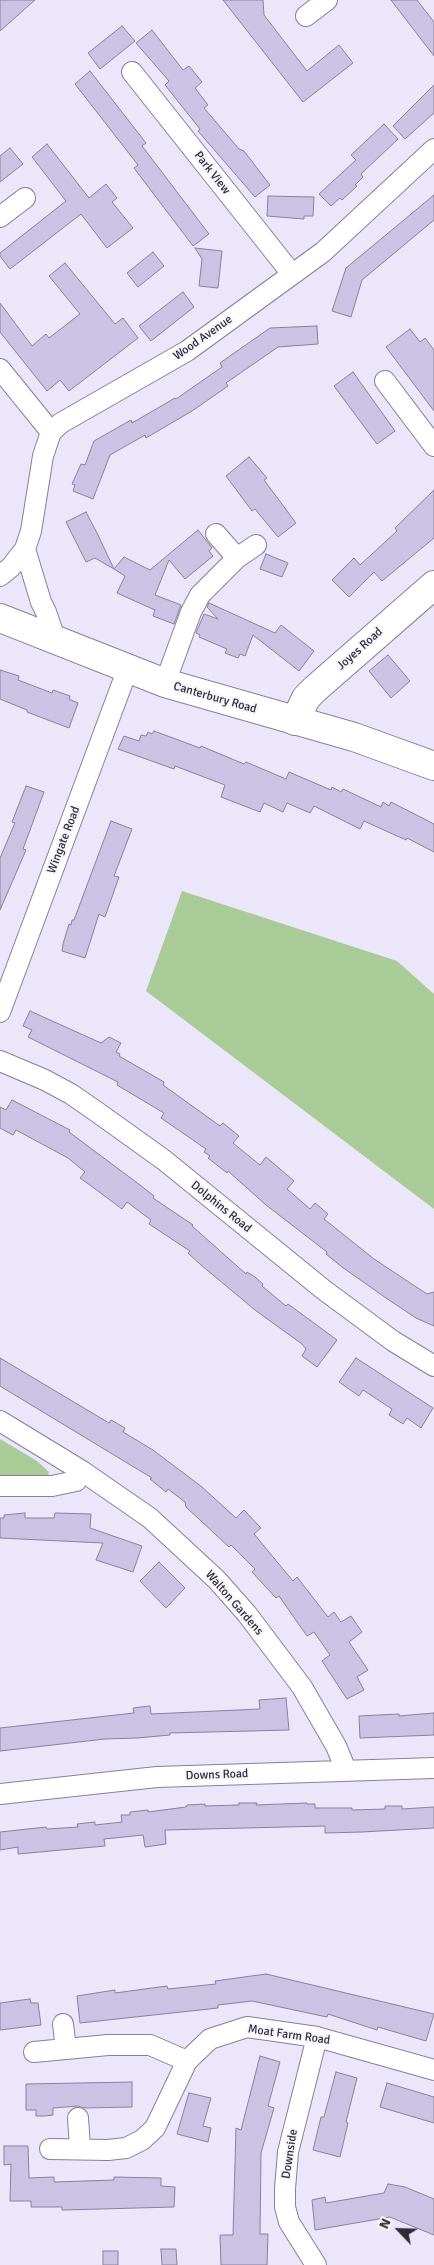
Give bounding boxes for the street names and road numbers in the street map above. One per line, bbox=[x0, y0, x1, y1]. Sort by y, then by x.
street label: Park View bbox=[191, 149, 233, 197]
street label: Wood Avenue bbox=[171, 312, 235, 364]
street label: Joyes Road bbox=[334, 625, 386, 673]
street label: Canterbury Road bbox=[172, 679, 258, 717]
street label: Wingate Road bbox=[45, 804, 83, 876]
street label: Dolphins Road bbox=[188, 1178, 254, 1236]
street label: Walton Gardens bbox=[202, 1568, 266, 1638]
street label: Downs Road bbox=[185, 1767, 249, 1783]
street label: Moat Farm Road bbox=[247, 2022, 331, 2048]
street label: Downside bbox=[279, 2128, 301, 2180]

